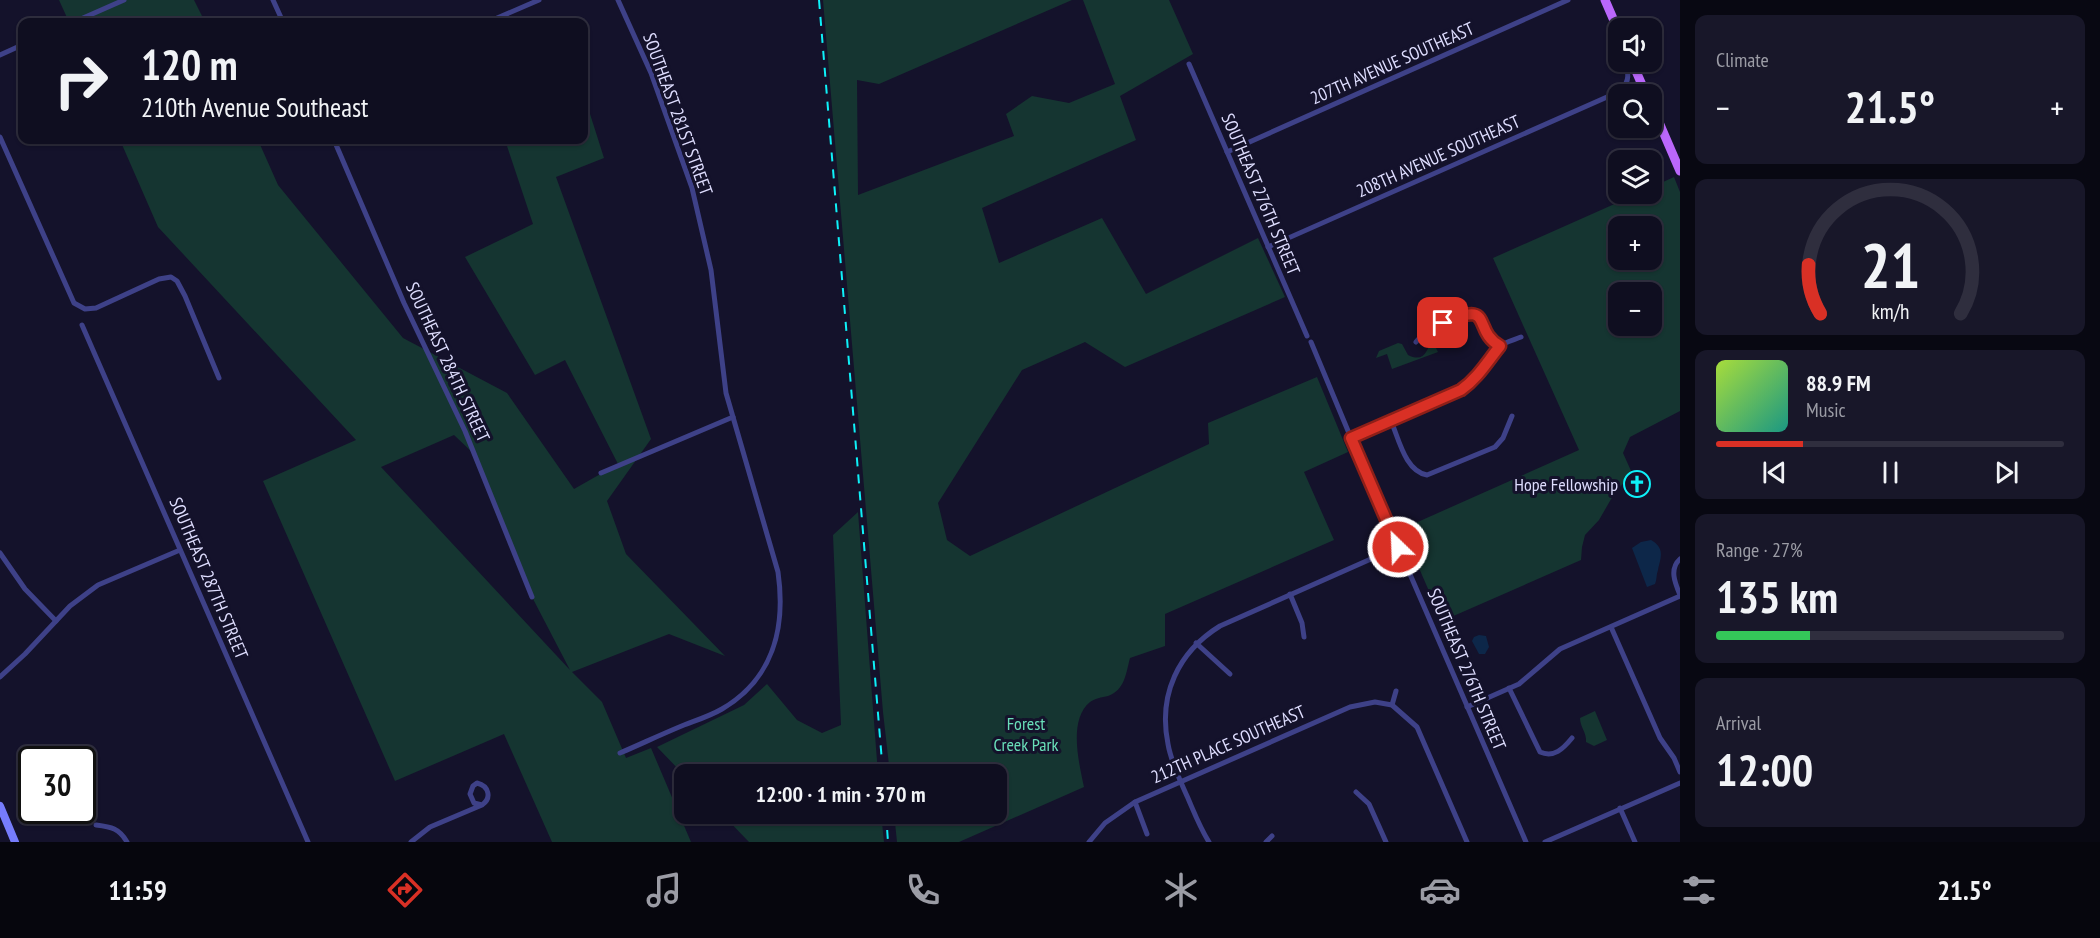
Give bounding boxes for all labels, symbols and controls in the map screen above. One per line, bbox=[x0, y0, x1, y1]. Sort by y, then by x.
street label: 207TH AVENUE SOUTHEAST bbox=[1307, 17, 1477, 109]
map controls bbox=[1608, 18, 1662, 336]
button: sound bbox=[1608, 18, 1662, 72]
street label: SOUTHEAST 281ST STREET bbox=[638, 30, 718, 198]
text: 120 m bbox=[141, 37, 238, 92]
icon: right bbox=[42, 42, 120, 120]
text: Climate bbox=[1716, 47, 1769, 73]
text: 21.5° bbox=[1845, 77, 1935, 135]
button: search bbox=[1608, 84, 1662, 138]
text: − bbox=[1716, 86, 1730, 129]
text: + bbox=[2050, 86, 2064, 129]
text: 210th Avenue Southeast bbox=[141, 90, 369, 124]
street label: SOUTHEAST 276TH STREET bbox=[1217, 110, 1305, 278]
street label: 208TH AVENUE SOUTHEAST bbox=[1353, 110, 1523, 202]
button: layers bbox=[1608, 150, 1662, 204]
button: + bbox=[1608, 216, 1662, 270]
text: 21 bbox=[1860, 224, 1920, 305]
street label: SOUTHEAST 284TH STREET bbox=[401, 278, 495, 446]
button: − bbox=[1608, 282, 1662, 336]
pin bbox=[1417, 297, 1468, 348]
text: km/h bbox=[1871, 297, 1909, 325]
icon: arrive bbox=[1426, 306, 1459, 339]
text: 88.9 FM bbox=[1806, 369, 1871, 397]
text: Music bbox=[1806, 397, 1846, 423]
icon: previous bbox=[1758, 456, 1791, 489]
icon: pause bbox=[1874, 456, 1907, 489]
icon: next bbox=[1990, 456, 2023, 489]
church icon: Hope Fellowship bbox=[1622, 469, 1652, 499]
place label: Hope Fellowship bbox=[1514, 473, 1618, 496]
street label: SOUTHEAST 287TH STREET bbox=[165, 494, 253, 662]
position arrow bbox=[1366, 515, 1430, 579]
text: Range · 27% bbox=[1716, 537, 1803, 563]
text: 135 km bbox=[1716, 567, 1838, 625]
street label: SOUTHEAST 276TH STREET bbox=[1423, 585, 1511, 753]
street label: 212TH PLACE SOUTHEAST bbox=[1147, 700, 1309, 788]
text: Arrival bbox=[1716, 710, 1761, 736]
park label: Forest Creek Park bbox=[994, 712, 1058, 756]
text: 12:00 bbox=[1716, 740, 1813, 798]
speed limit sign: 30 bbox=[18, 746, 96, 824]
text: 12:00 · 1 min · 370 m bbox=[755, 780, 926, 808]
icon: directions bbox=[384, 869, 426, 911]
icon: music bbox=[643, 869, 685, 911]
icon: phone bbox=[902, 869, 944, 911]
icon: climate bbox=[1160, 869, 1202, 911]
icon: car bbox=[1419, 869, 1461, 911]
icon: filters bbox=[1678, 869, 1720, 911]
text: 11:59 bbox=[108, 873, 167, 907]
text: 21.5° bbox=[1937, 873, 1991, 907]

